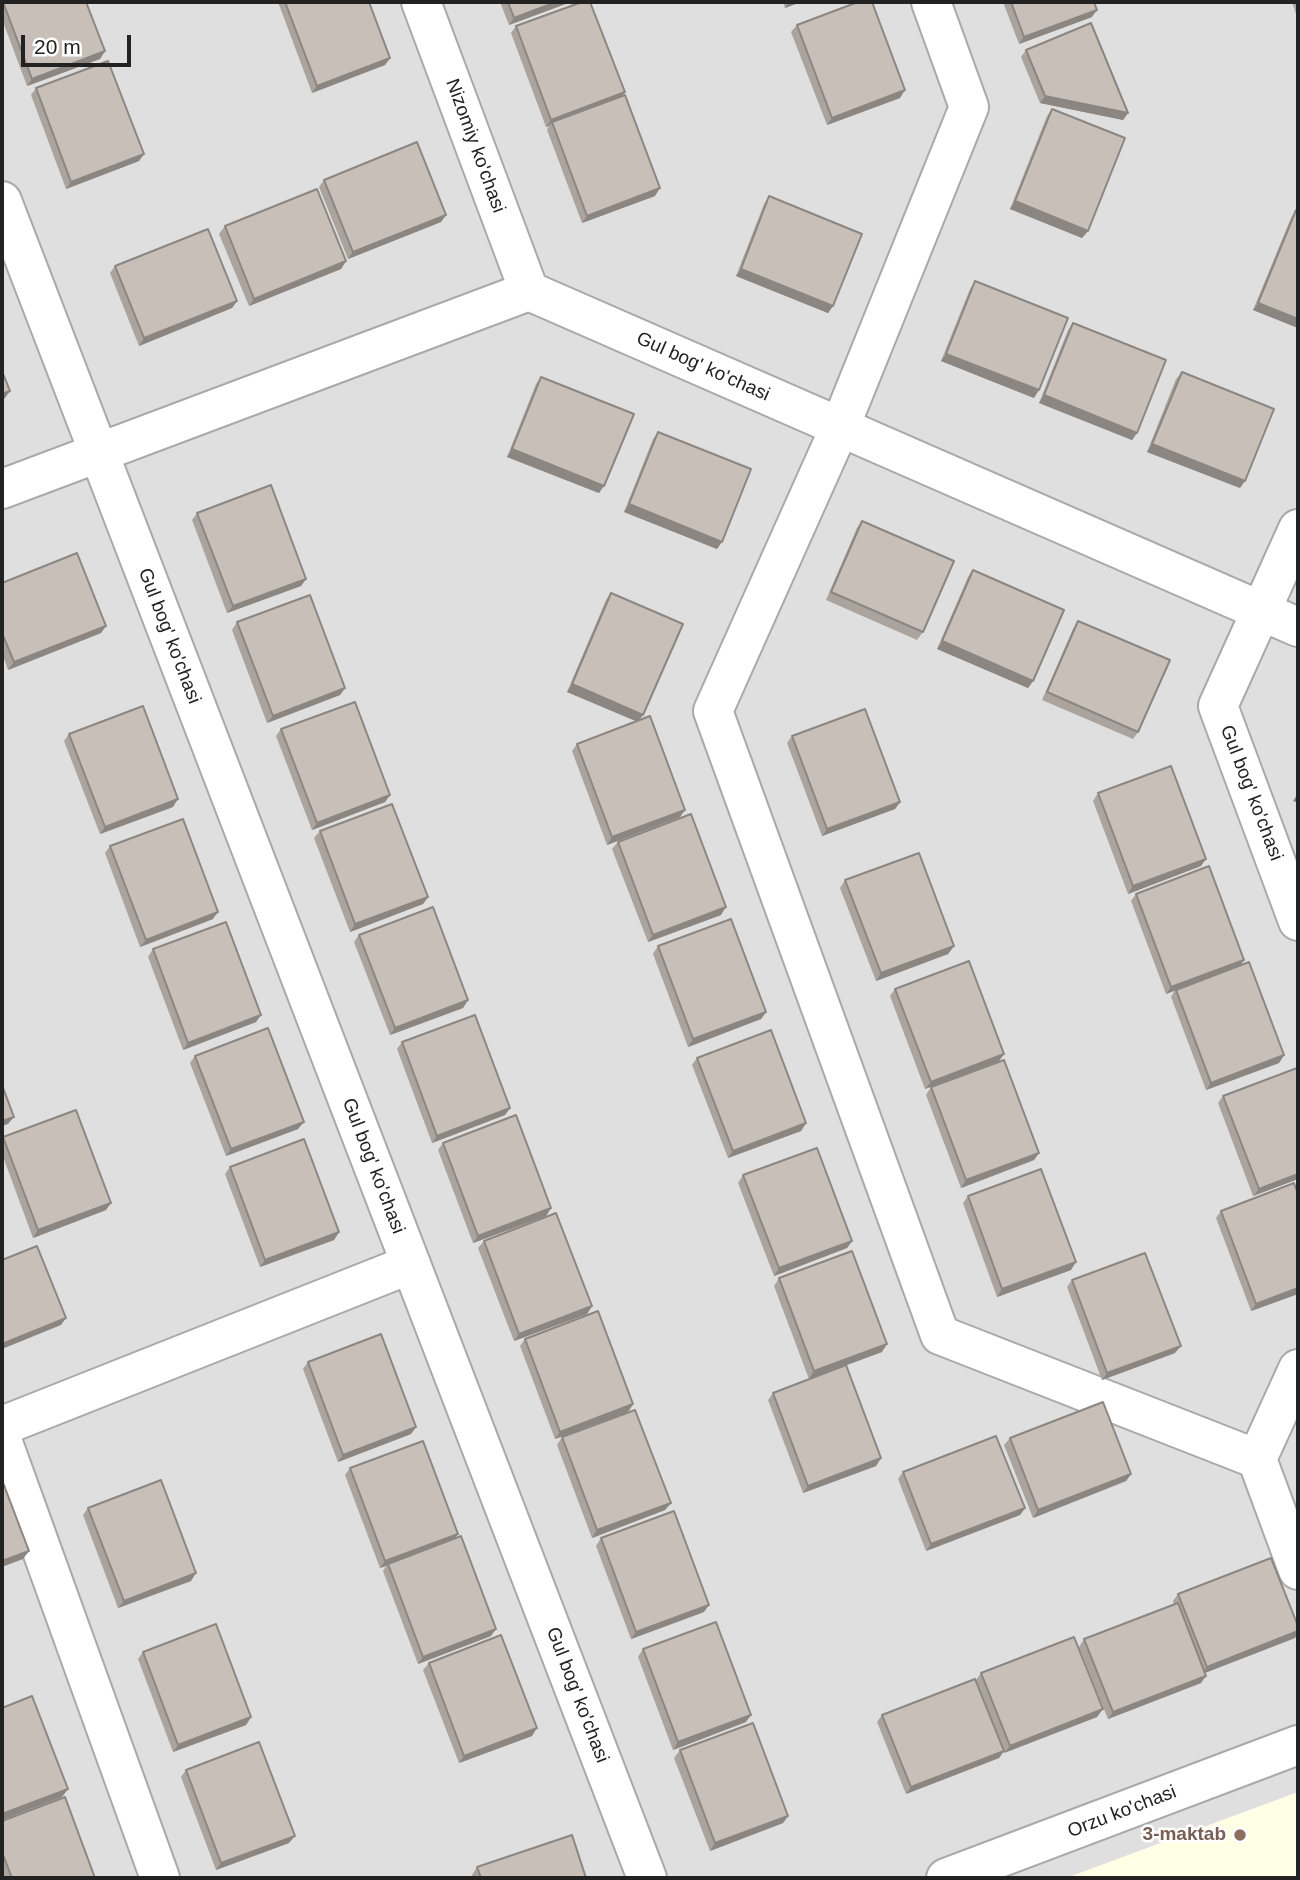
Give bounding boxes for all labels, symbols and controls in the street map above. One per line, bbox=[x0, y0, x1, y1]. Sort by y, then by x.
scale bar bbox=[24, 21, 135, 65]
text: 20 m bbox=[34, 35, 81, 58]
street label: Nizomiy ko'chasi bbox=[440, 76, 510, 216]
street label: Gul bog' ko'chasi bbox=[633, 327, 773, 407]
street label: Gul bog' ko'chasi bbox=[133, 565, 205, 707]
street label: Gul bog' ko'chasi bbox=[1215, 722, 1287, 864]
street label: Gul bog' ko'chasi bbox=[337, 1095, 409, 1237]
street label: Gul bog' ko'chasi bbox=[541, 1624, 613, 1766]
street label: Orzu ko'chasi bbox=[1064, 1781, 1180, 1843]
place label: 3-maktab bbox=[1143, 1824, 1226, 1846]
marker: 3-maktab bbox=[1232, 1827, 1248, 1843]

